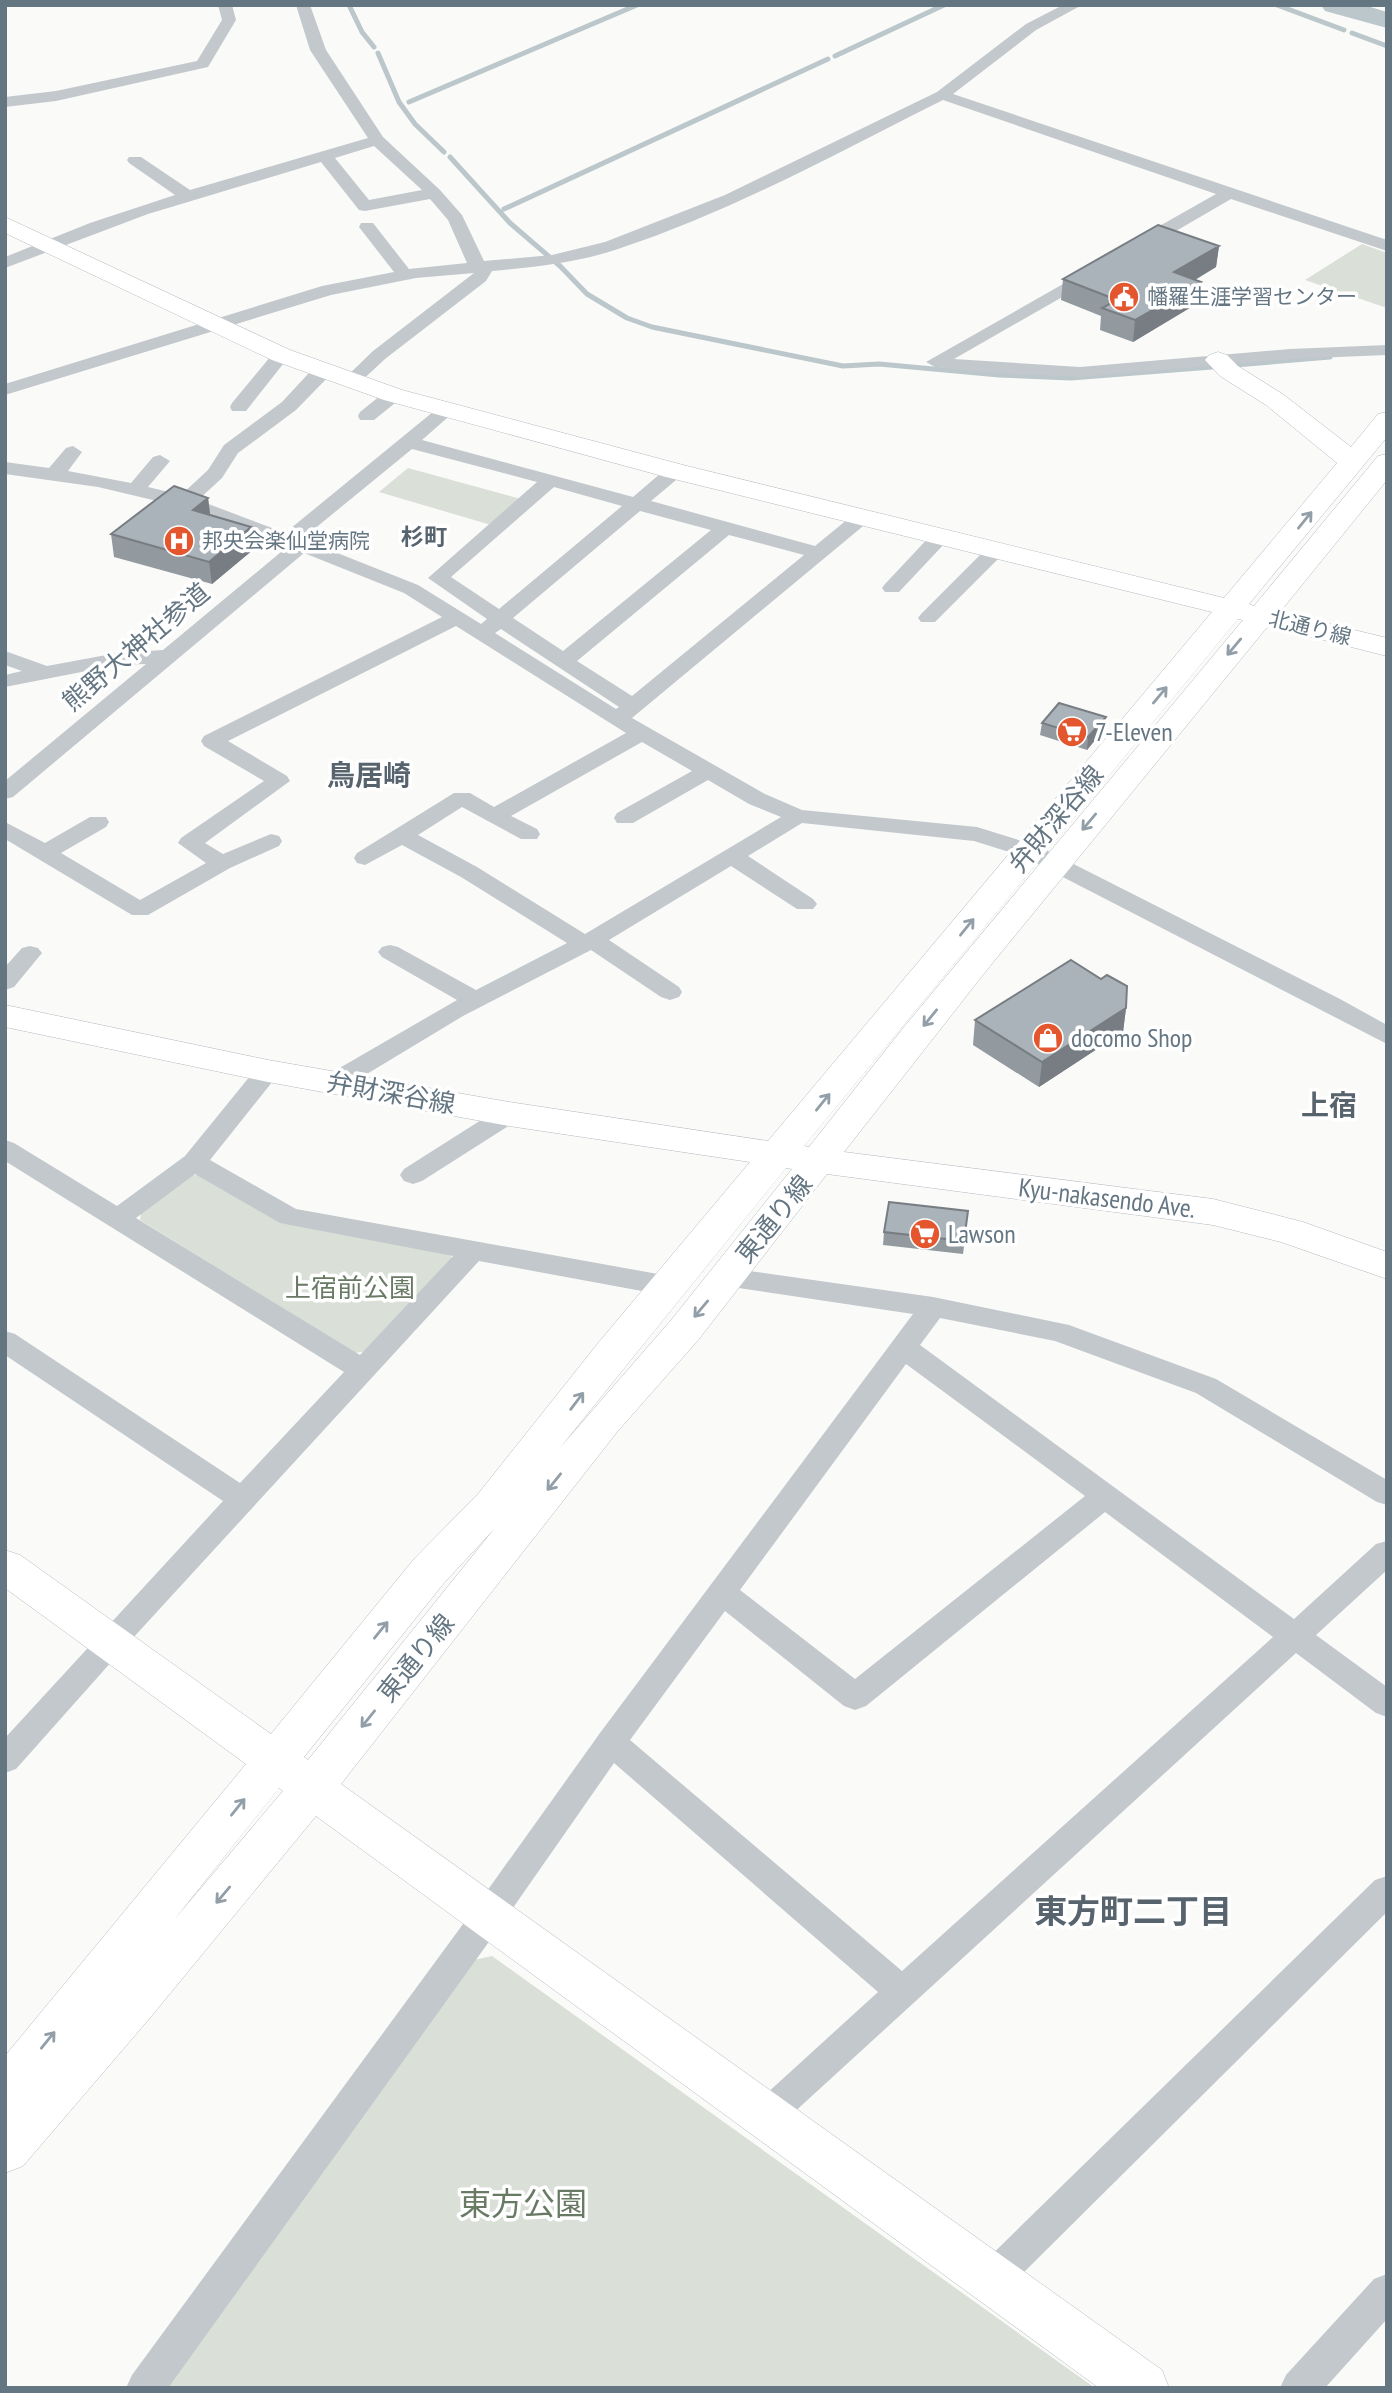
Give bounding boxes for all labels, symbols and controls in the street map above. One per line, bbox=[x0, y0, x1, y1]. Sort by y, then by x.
public building icon: 幡羅生涯学習センター bbox=[1107, 280, 1141, 314]
place label: 幡羅生涯学習センター bbox=[1147, 283, 1357, 310]
one-way arrow bbox=[1297, 511, 1312, 529]
district label: 杉町 bbox=[401, 522, 447, 551]
hospital icon: 邦央会楽仙堂病院 bbox=[162, 524, 196, 558]
place label: 邦央会楽仙堂病院 bbox=[202, 527, 370, 554]
street label: 熊野大神社参道 bbox=[55, 575, 216, 718]
street label: 北通り線 bbox=[1266, 604, 1354, 651]
one-way arrow bbox=[1226, 638, 1242, 656]
one-way arrow bbox=[1152, 687, 1168, 705]
supermarket icon: 7-Eleven bbox=[1055, 715, 1089, 749]
place label: 7-Eleven bbox=[1095, 715, 1173, 748]
district label: 鳥居崎 bbox=[327, 756, 411, 793]
street label: 弁財深谷線 bbox=[1001, 758, 1110, 879]
one-way arrow bbox=[1081, 813, 1096, 831]
one-way arrow bbox=[960, 918, 975, 936]
one-way arrow bbox=[923, 1008, 938, 1027]
shop icon: docomo Shop bbox=[1031, 1021, 1065, 1055]
place label: docomo Shop bbox=[1071, 1021, 1192, 1054]
street label: 弁財深谷線 bbox=[324, 1065, 458, 1120]
district label: 上宿 bbox=[1301, 1086, 1357, 1123]
one-way arrow bbox=[815, 1094, 831, 1112]
street label: 東通り線 bbox=[728, 1168, 819, 1269]
street label: Kyu-nakasendo Ave. bbox=[1017, 1170, 1197, 1225]
supermarket icon: Lawson bbox=[908, 1217, 942, 1251]
place label: Lawson bbox=[948, 1217, 1016, 1250]
park label: 上宿前公園 bbox=[285, 1271, 415, 1304]
one-way arrow bbox=[693, 1300, 709, 1318]
one-way arrow bbox=[569, 1392, 584, 1411]
one-way arrow bbox=[546, 1473, 561, 1491]
street label: 東通り線 bbox=[370, 1607, 461, 1708]
one-way arrow bbox=[374, 1622, 389, 1640]
one-way arrow bbox=[360, 1709, 375, 1727]
one-way arrow bbox=[231, 1798, 246, 1816]
one-way arrow bbox=[215, 1885, 231, 1903]
district label: 東方町二丁目 bbox=[1034, 1889, 1232, 1932]
one-way arrow bbox=[41, 2032, 56, 2050]
park label: 東方公園 bbox=[459, 2182, 587, 2224]

